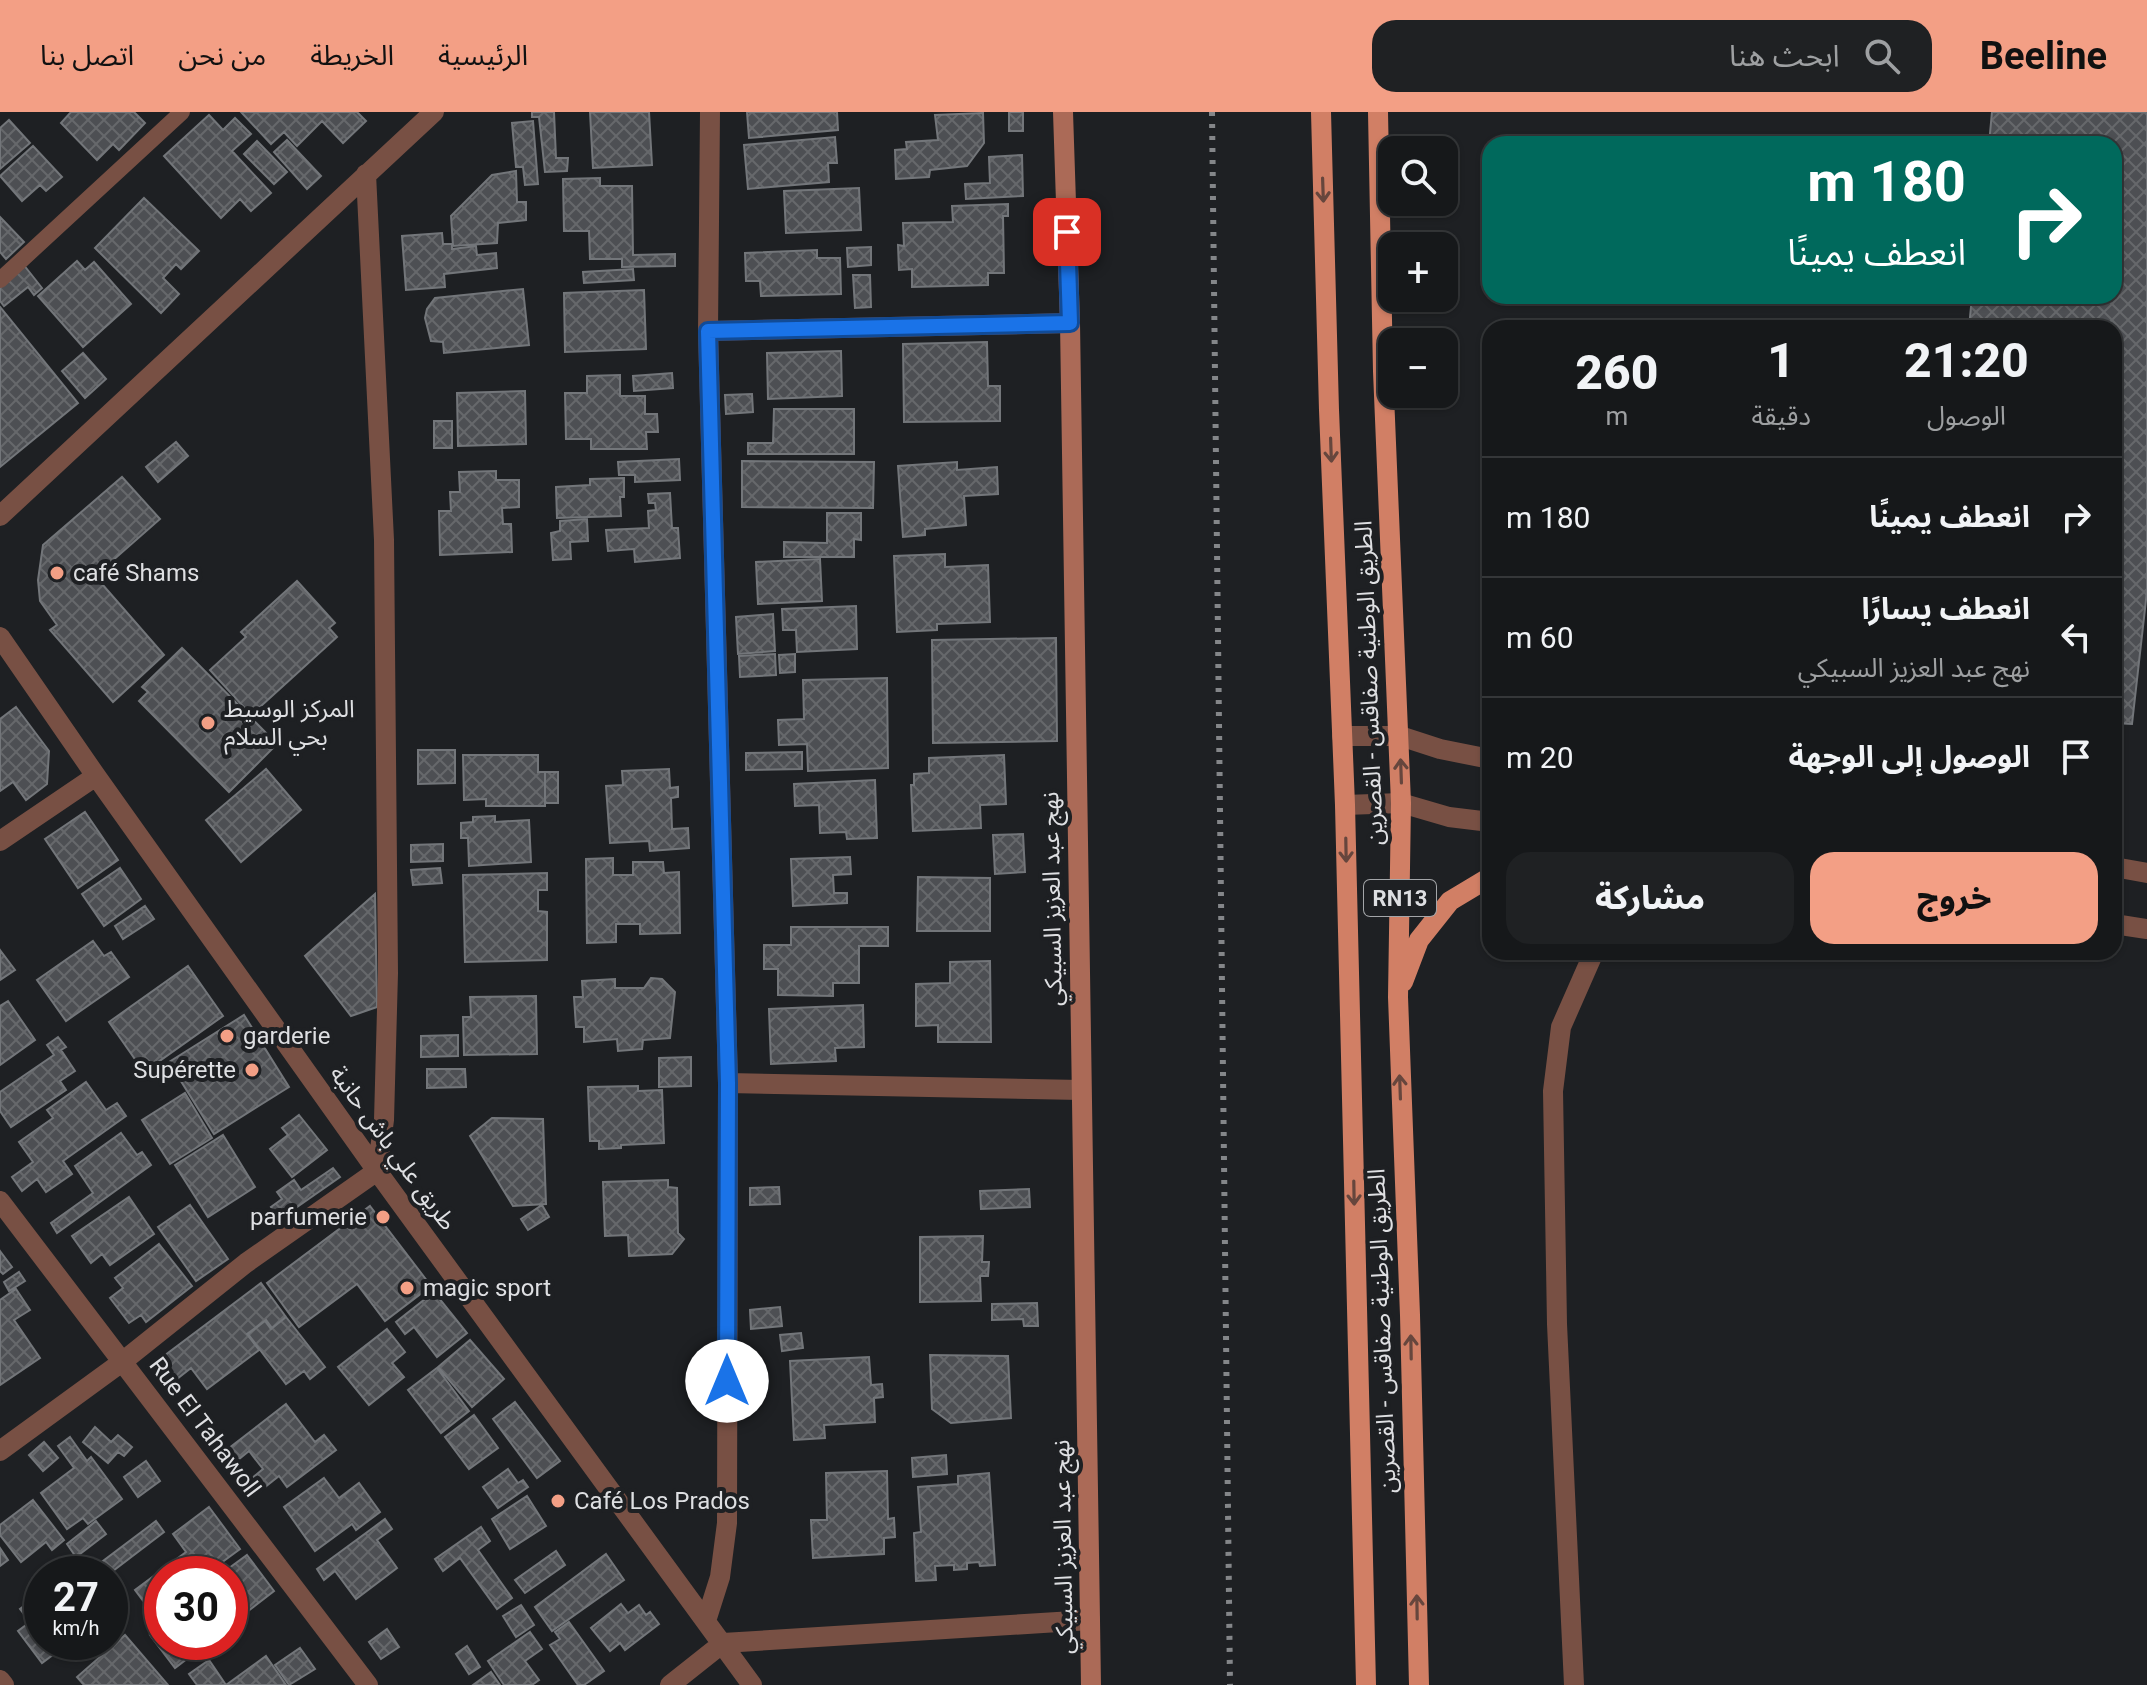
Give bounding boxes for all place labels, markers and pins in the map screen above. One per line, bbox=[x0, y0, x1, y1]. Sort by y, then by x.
pin bbox=[1033, 198, 1101, 266]
place label: café Shams bbox=[73, 559, 199, 587]
marker: café Shams bbox=[48, 564, 66, 582]
place label: المركز الوسيط بحي السلام bbox=[224, 695, 355, 756]
marker: المركز الوسيط بحي السلام bbox=[199, 714, 217, 732]
place label: garderie bbox=[243, 1022, 330, 1050]
marker: garderie bbox=[218, 1027, 236, 1045]
place label: Supérette bbox=[133, 1056, 236, 1084]
marker: Supérette bbox=[243, 1061, 261, 1079]
place label: parfumerie bbox=[250, 1203, 367, 1231]
marker: parfumerie bbox=[374, 1208, 392, 1226]
place label: magic sport bbox=[423, 1274, 551, 1302]
marker: magic sport bbox=[398, 1279, 416, 1297]
place label: Café Los Prados bbox=[574, 1487, 750, 1515]
marker: Café Los Prados bbox=[549, 1492, 567, 1510]

